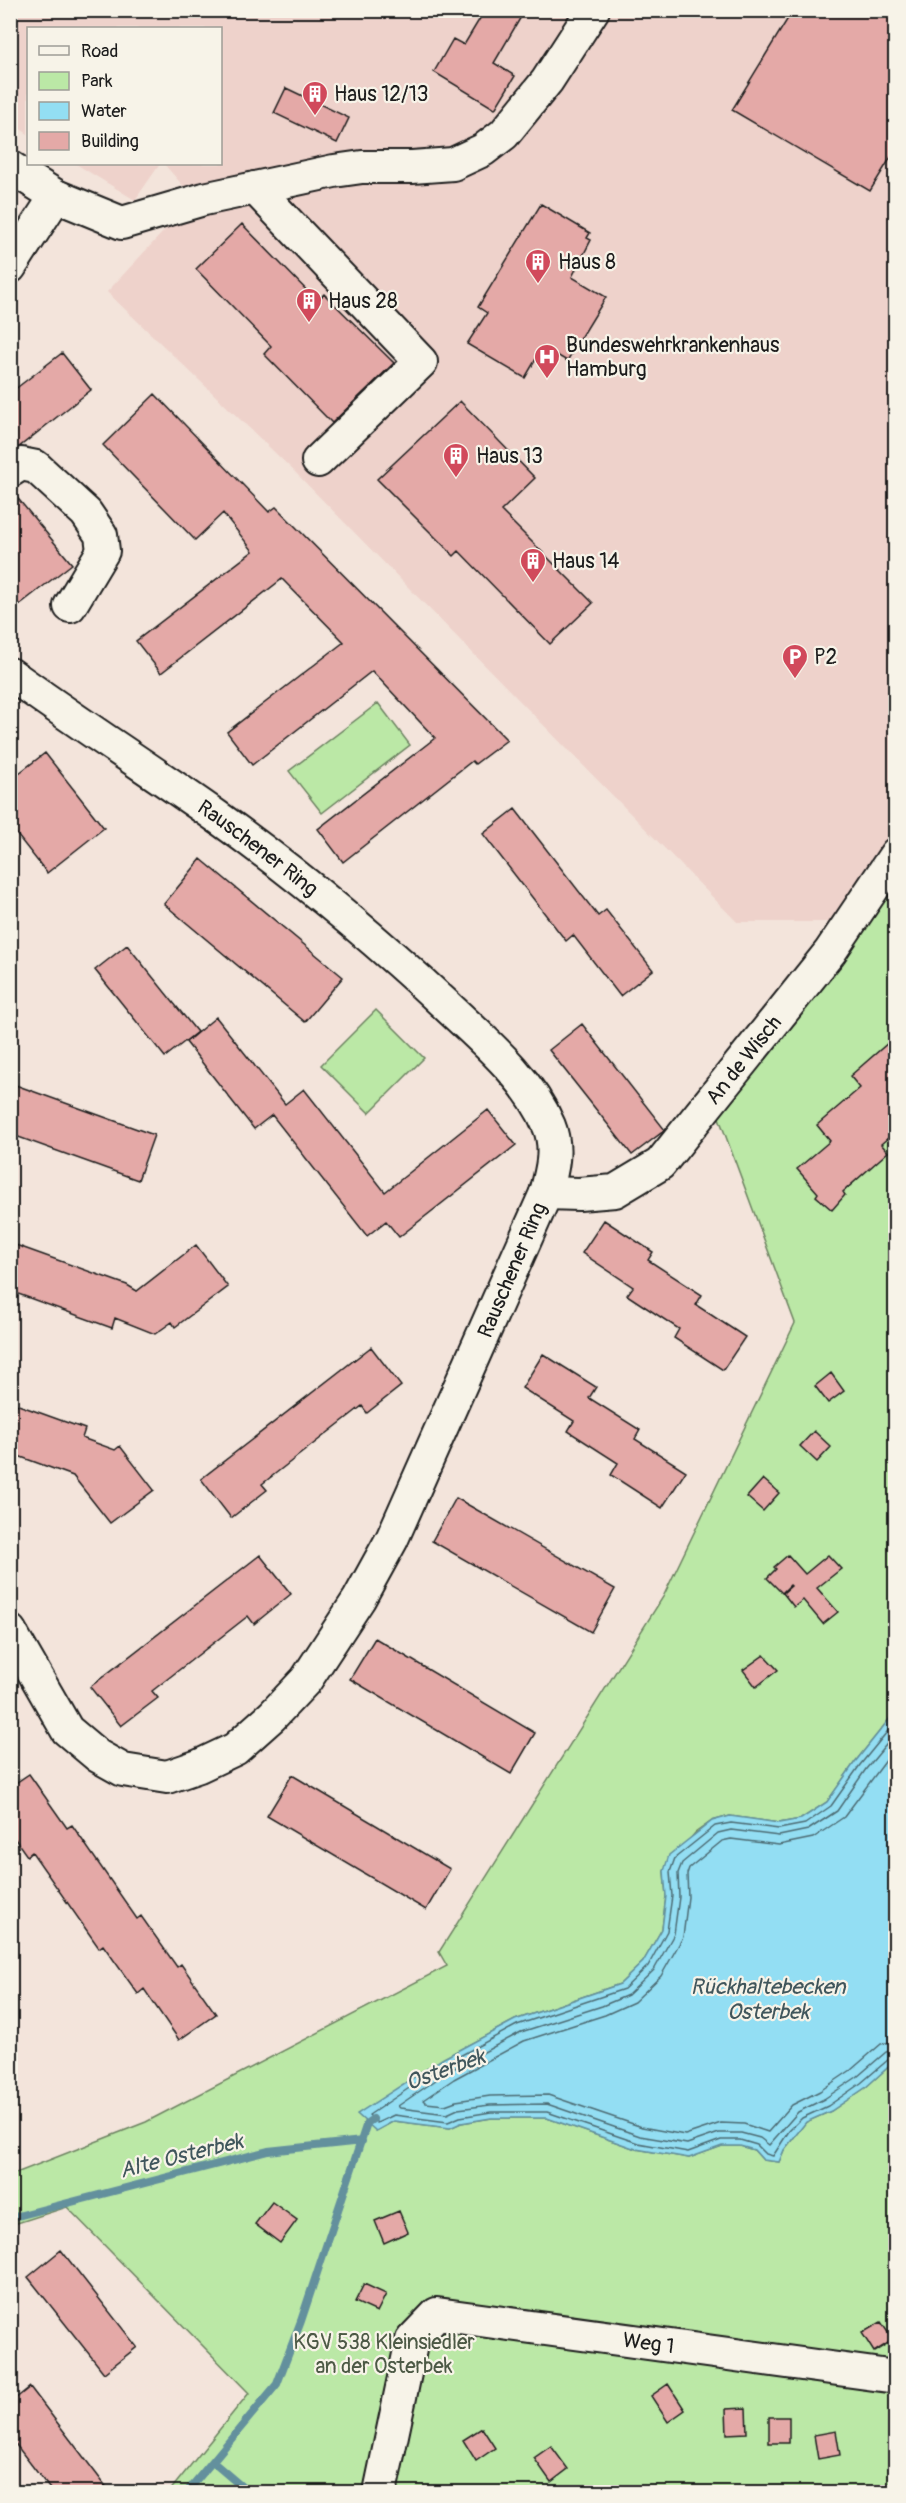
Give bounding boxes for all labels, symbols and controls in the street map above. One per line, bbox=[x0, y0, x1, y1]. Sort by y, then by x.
legend bbox=[27, 27, 222, 165]
text: Road bbox=[81, 40, 118, 63]
text: Park bbox=[81, 70, 113, 93]
building icon: Haus 12/13 bbox=[300, 79, 330, 117]
place label: Haus 12/13 bbox=[334, 81, 429, 108]
text: Water bbox=[81, 100, 127, 123]
text: Building bbox=[81, 130, 139, 153]
building icon: Haus 8 bbox=[523, 247, 553, 285]
place label: Haus 8 bbox=[558, 249, 616, 276]
building icon: Haus 28 bbox=[294, 286, 324, 324]
place label: Haus 28 bbox=[328, 288, 397, 315]
place label: Bundeswehrkrankenhaus Hamburg bbox=[566, 332, 780, 383]
hospital icon: Bundeswehrkrankenhaus Hamburg bbox=[532, 342, 562, 380]
building icon: Haus 13 bbox=[441, 441, 471, 479]
place label: Haus 13 bbox=[476, 443, 543, 470]
building icon: Haus 14 bbox=[518, 546, 548, 584]
place label: Haus 14 bbox=[552, 548, 620, 575]
parking icon: P2 bbox=[780, 642, 810, 680]
place label: P2 bbox=[814, 644, 837, 671]
street label: Rauschener Ring bbox=[192, 794, 324, 903]
street label: An de Wisch bbox=[700, 1010, 788, 1110]
street label: Rauschener Ring bbox=[472, 1198, 553, 1342]
water label: Rückhaltebecken Osterbek bbox=[691, 1973, 847, 2026]
water label: Osterbek bbox=[402, 2042, 490, 2097]
water label: Alte Osterbek bbox=[117, 2127, 248, 2185]
street label: Weg 1 bbox=[621, 2327, 676, 2360]
park label: KGV 538 Kleinsiedler an der Osterbek bbox=[293, 2329, 475, 2380]

